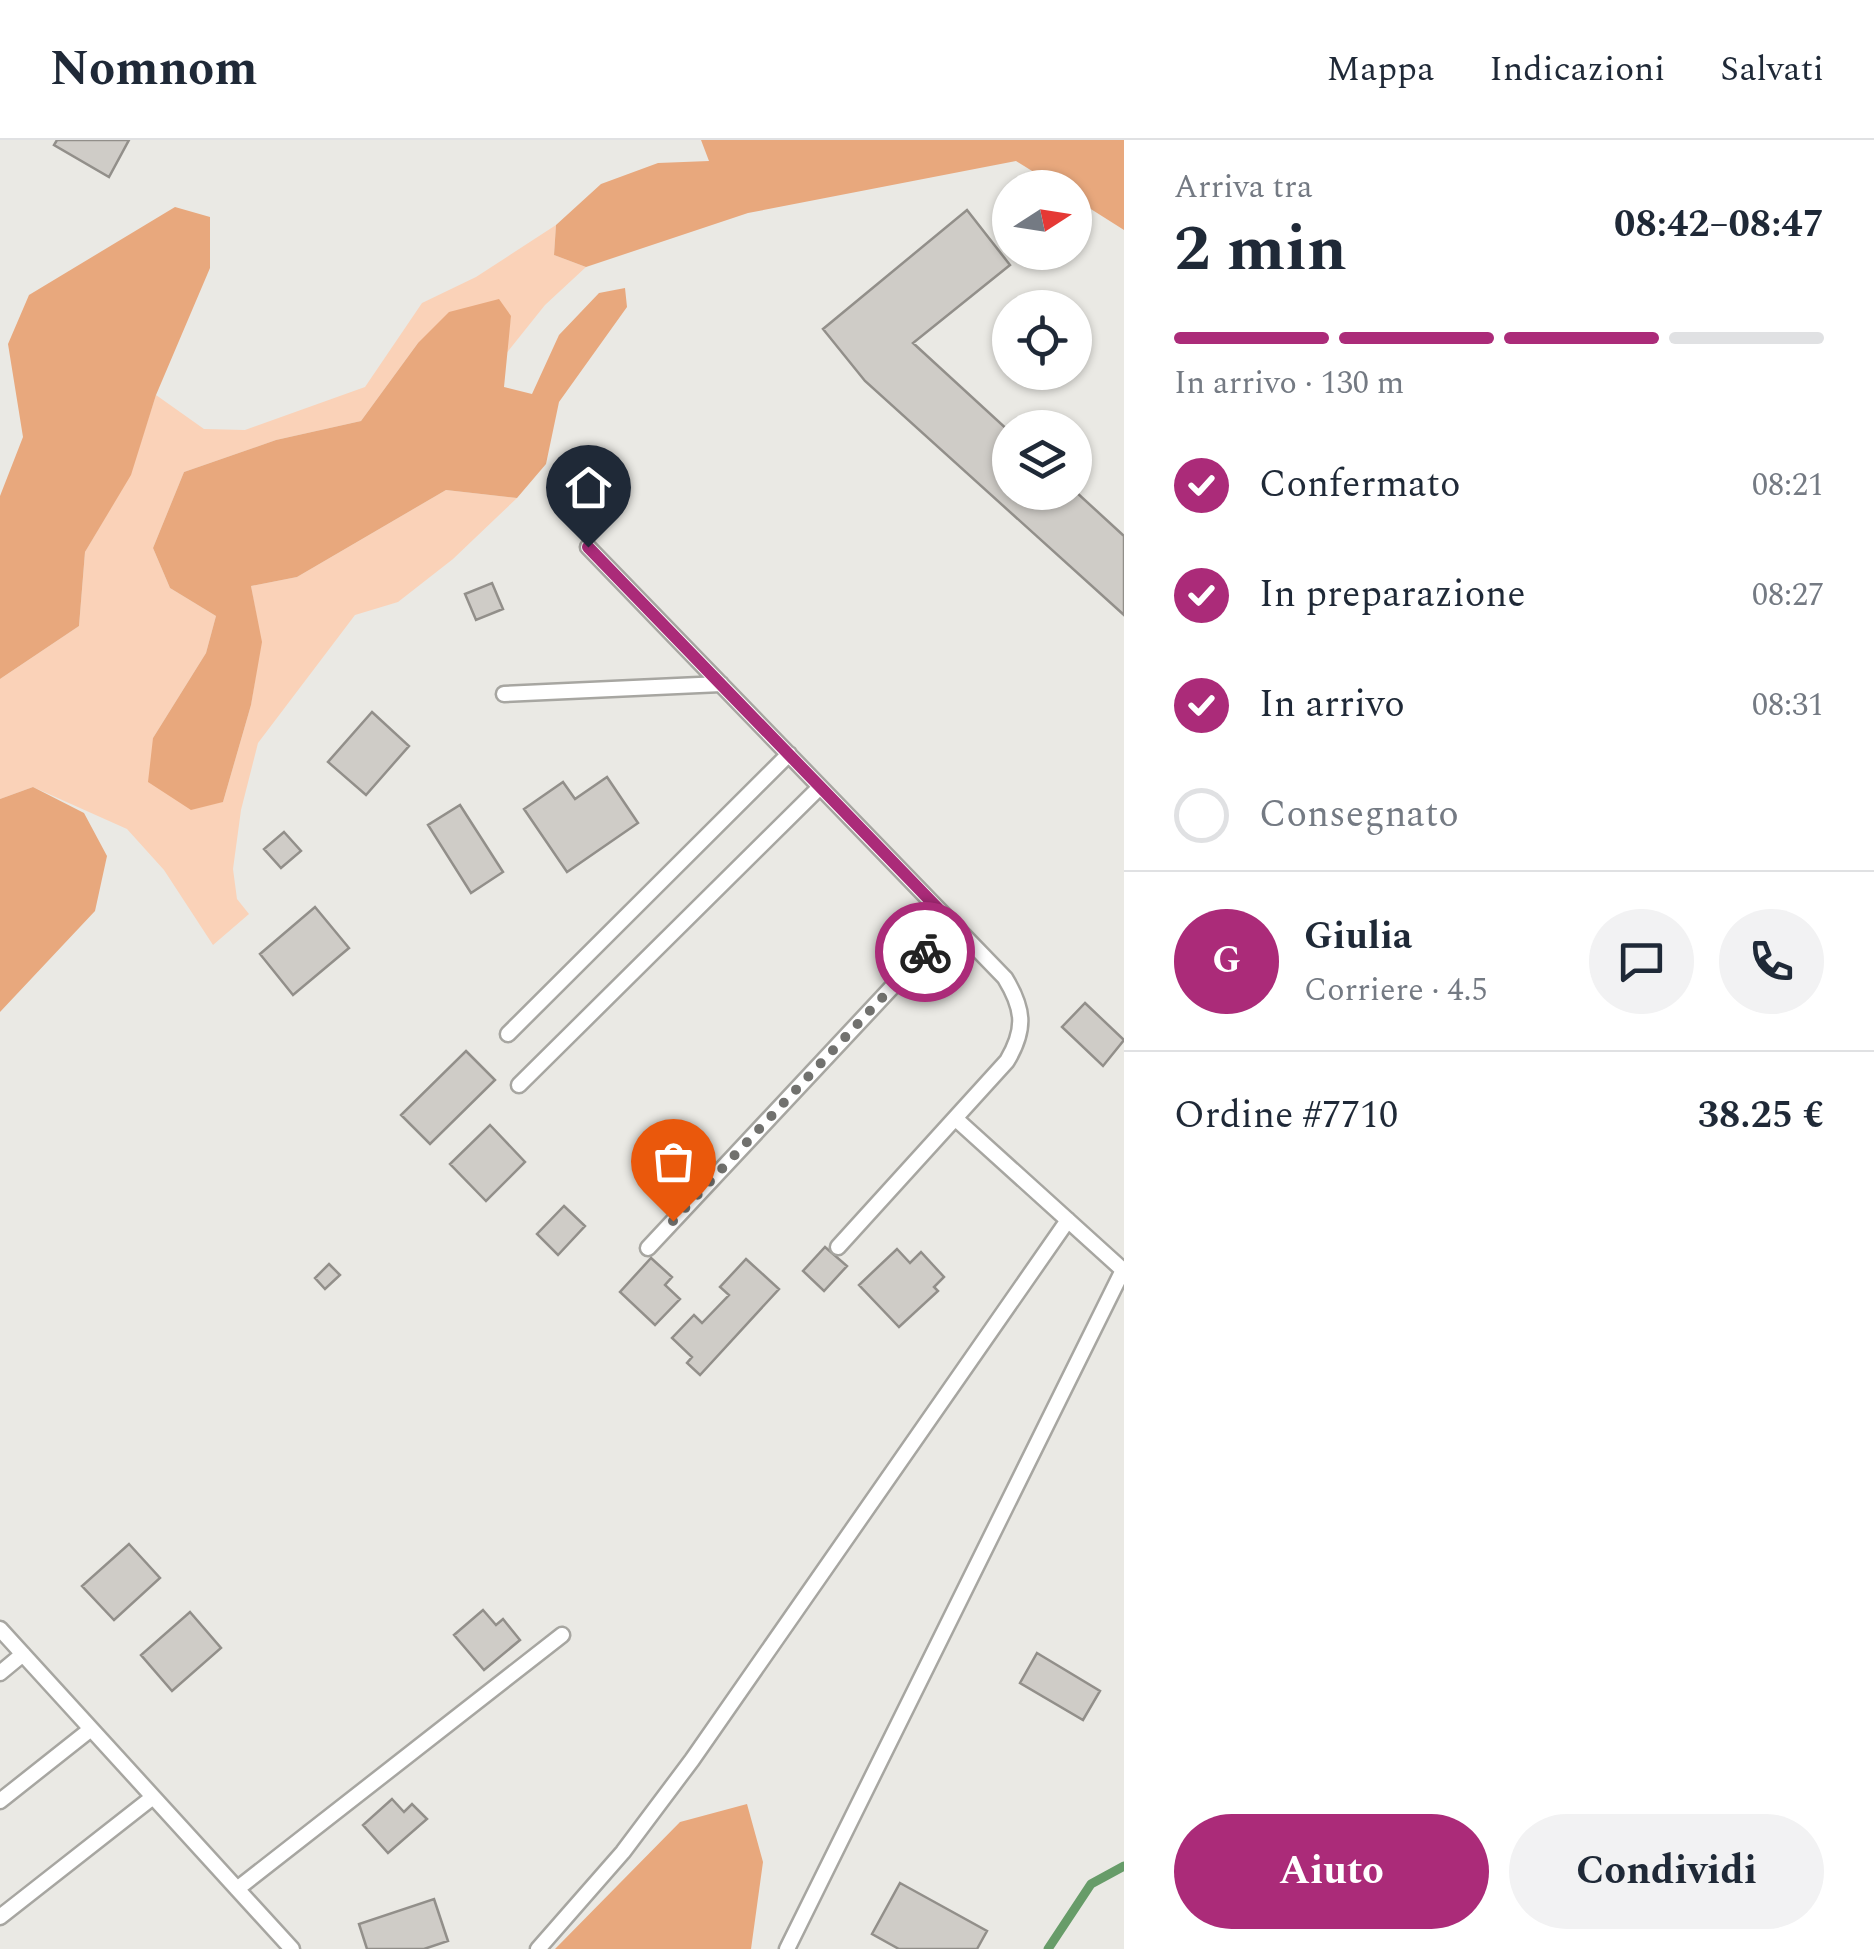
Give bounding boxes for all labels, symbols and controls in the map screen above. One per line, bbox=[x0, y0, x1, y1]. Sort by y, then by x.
text: Nomnom bbox=[50, 33, 258, 106]
text: Mappa bbox=[1327, 43, 1434, 96]
text: Indicazioni bbox=[1489, 43, 1665, 96]
text: Salvati bbox=[1720, 43, 1824, 96]
text: Arriva tra bbox=[1174, 163, 1313, 212]
north arrow bbox=[992, 170, 1092, 270]
map controls bbox=[992, 170, 1092, 510]
text: 08:42–08:47 bbox=[1614, 196, 1824, 254]
text: 2 min bbox=[1174, 200, 1347, 299]
button: locate bbox=[992, 290, 1092, 390]
text: In arrivo · 130 m bbox=[1174, 359, 1404, 408]
button: layers bbox=[992, 410, 1092, 510]
pin bbox=[546, 445, 631, 548]
text: Confermato bbox=[1259, 456, 1461, 514]
icon: check bbox=[1174, 458, 1229, 513]
icon: home bbox=[561, 460, 616, 515]
text: 08:21 bbox=[1752, 461, 1824, 510]
text: In preparazione bbox=[1259, 566, 1526, 624]
icon: check bbox=[1174, 568, 1229, 623]
text: 08:27 bbox=[1752, 571, 1824, 620]
text: In arrivo bbox=[1259, 676, 1405, 734]
icon: check bbox=[1174, 678, 1229, 733]
text: 08:31 bbox=[1752, 681, 1824, 730]
text: Consegnato bbox=[1259, 786, 1459, 844]
courier bbox=[875, 902, 975, 1002]
text: Giulia bbox=[1304, 908, 1412, 966]
button: chat bbox=[1589, 909, 1694, 1014]
button: phone bbox=[1719, 909, 1824, 1014]
icon: bike bbox=[898, 925, 953, 980]
text: G bbox=[1212, 932, 1241, 990]
text: Corriere · 4.5 bbox=[1304, 966, 1488, 1015]
text: Ordine #7710 bbox=[1174, 1087, 1398, 1145]
text: 38.25 € bbox=[1698, 1087, 1824, 1145]
pin bbox=[631, 1119, 716, 1222]
icon: bag bbox=[646, 1134, 701, 1189]
button: Aiuto bbox=[1174, 1814, 1489, 1929]
button: Condividi bbox=[1509, 1814, 1824, 1929]

